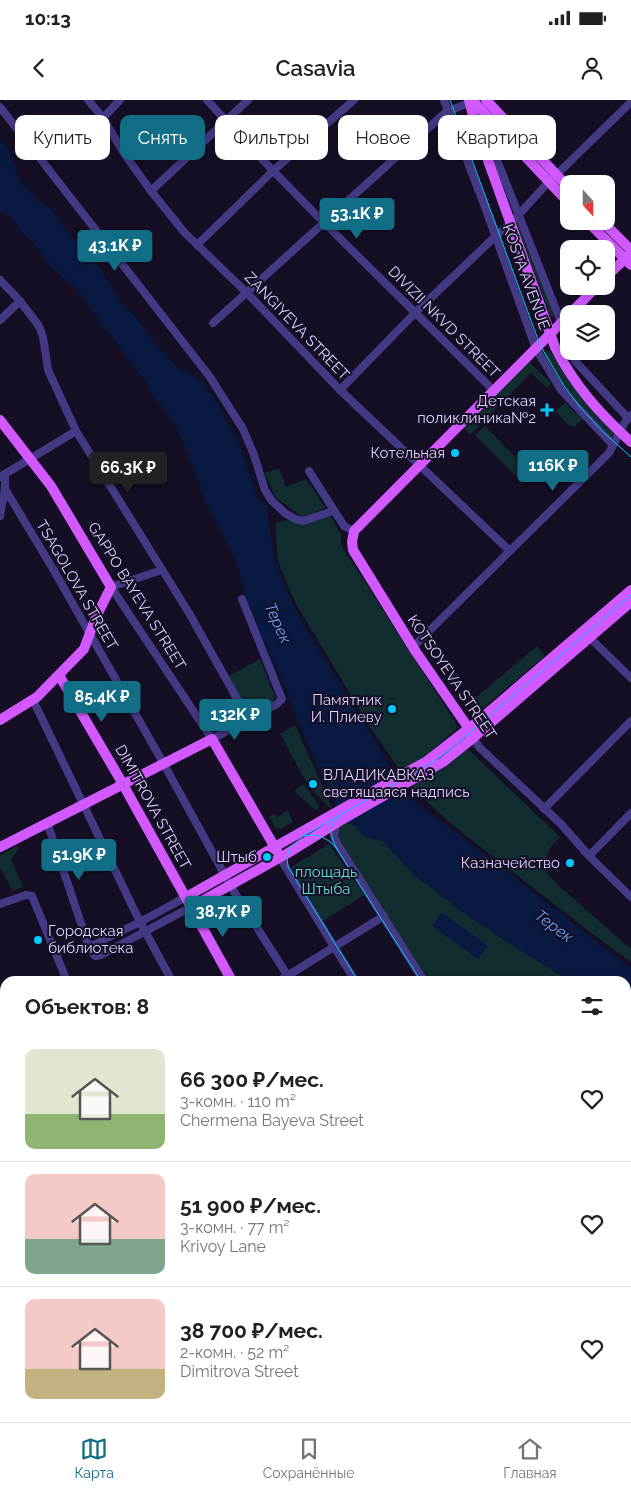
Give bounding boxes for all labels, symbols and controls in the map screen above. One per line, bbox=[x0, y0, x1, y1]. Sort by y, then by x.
text: 10:13 bbox=[25, 7, 71, 29]
icon: back bbox=[25, 54, 53, 82]
icon: person bbox=[578, 54, 606, 82]
text: Casavia bbox=[276, 55, 355, 81]
chip: Купить bbox=[15, 115, 110, 160]
chip: Снять bbox=[120, 115, 205, 160]
chip: Фильтры bbox=[215, 115, 328, 160]
chip: Новое bbox=[338, 115, 428, 160]
chip: Квартира bbox=[438, 115, 556, 160]
north arrow bbox=[560, 175, 615, 230]
map controls bbox=[560, 175, 615, 360]
pin: 53.1K ₽ bbox=[311, 198, 403, 240]
text: 53.1K ₽ bbox=[331, 204, 383, 223]
street label: KOSTA AVENUE bbox=[499, 222, 553, 332]
pin: 43.1K ₽ bbox=[69, 230, 161, 272]
text: 43.1K ₽ bbox=[88, 236, 142, 255]
button: locate bbox=[560, 240, 615, 295]
street label: DIVIZII NKVD STREET bbox=[384, 262, 504, 382]
street label: ZANGIYEVA STREET bbox=[241, 268, 353, 384]
button: layers bbox=[560, 305, 615, 360]
place label: Детская поликлиника№2 bbox=[417, 392, 536, 427]
marker: Детская поликлиника№2 bbox=[540, 403, 554, 417]
place label: Котельная bbox=[371, 444, 445, 462]
marker: Котельная bbox=[449, 447, 461, 459]
pin: 116K ₽ bbox=[512, 450, 594, 492]
pin: 66.3K ₽ bbox=[82, 452, 174, 494]
text: 116K ₽ bbox=[528, 456, 578, 475]
text: 66.3K ₽ bbox=[100, 458, 156, 477]
street label: TSAGOLOVA STREET bbox=[32, 517, 122, 653]
street label: GAPPO BAYEVA STREET bbox=[84, 519, 190, 673]
water label: Терек bbox=[261, 600, 295, 646]
street label: KOTSOYEVA STREET bbox=[404, 611, 500, 743]
pin: 85.4K ₽ bbox=[56, 680, 148, 723]
text: 85.4K ₽ bbox=[75, 687, 129, 706]
place label: Памятник И. Плиеву bbox=[311, 691, 382, 726]
pin: 132K ₽ bbox=[194, 698, 276, 741]
marker: Памятник И. Плиеву bbox=[386, 703, 398, 715]
text: 132K ₽ bbox=[210, 705, 260, 724]
street label: DIMITROVA STREET bbox=[111, 742, 195, 872]
place label: ВЛАДИКАВКАЗ светящаяся надпись bbox=[323, 766, 470, 801]
marker: ВЛАДИКАВКАЗ светящаяся надпись bbox=[307, 778, 319, 790]
pin: 51.9K ₽ bbox=[33, 838, 125, 881]
text: 51.9K ₽ bbox=[52, 845, 106, 864]
place label: Штыб bbox=[216, 848, 257, 866]
marker: Штыб bbox=[261, 851, 273, 863]
place label: Казначейство bbox=[461, 854, 560, 872]
marker: Казначейство bbox=[564, 857, 576, 869]
park label: площадь Штыба bbox=[295, 863, 357, 898]
pin: 38.7K ₽ bbox=[177, 896, 269, 938]
text: 38.7K ₽ bbox=[196, 902, 250, 921]
water label: Терек bbox=[531, 906, 577, 946]
place label: Городская библиотека bbox=[48, 922, 133, 957]
marker: Городская библиотека bbox=[32, 934, 44, 946]
icon: filters bbox=[578, 992, 606, 1020]
text: Объектов: 8 bbox=[25, 994, 149, 1019]
text: 66 300 ₽/мес. bbox=[180, 1067, 324, 1092]
icon: home bbox=[65, 1069, 125, 1129]
icon: heart bbox=[578, 1085, 606, 1113]
text: 3-комн. · 110 m² bbox=[180, 1092, 296, 1111]
text: Chermena Bayeva Street bbox=[180, 1111, 364, 1130]
text: 51 900 ₽/мес. bbox=[180, 1193, 321, 1218]
icon: home bbox=[65, 1194, 125, 1254]
icon: heart bbox=[578, 1210, 606, 1238]
text: 3-комн. · 77 m² bbox=[180, 1218, 290, 1237]
text: Krivoy Lane bbox=[180, 1237, 266, 1256]
text: 38 700 ₽/мес. bbox=[180, 1318, 323, 1343]
icon: home bbox=[65, 1319, 125, 1379]
icon: heart bbox=[578, 1335, 606, 1363]
text: 2-комн. · 52 m² bbox=[180, 1343, 289, 1362]
text: Dimitrova Street bbox=[180, 1362, 299, 1381]
tab: Карта bbox=[74, 1435, 114, 1481]
tab: Сохранённые bbox=[263, 1435, 354, 1481]
tab: Главная bbox=[503, 1435, 557, 1481]

